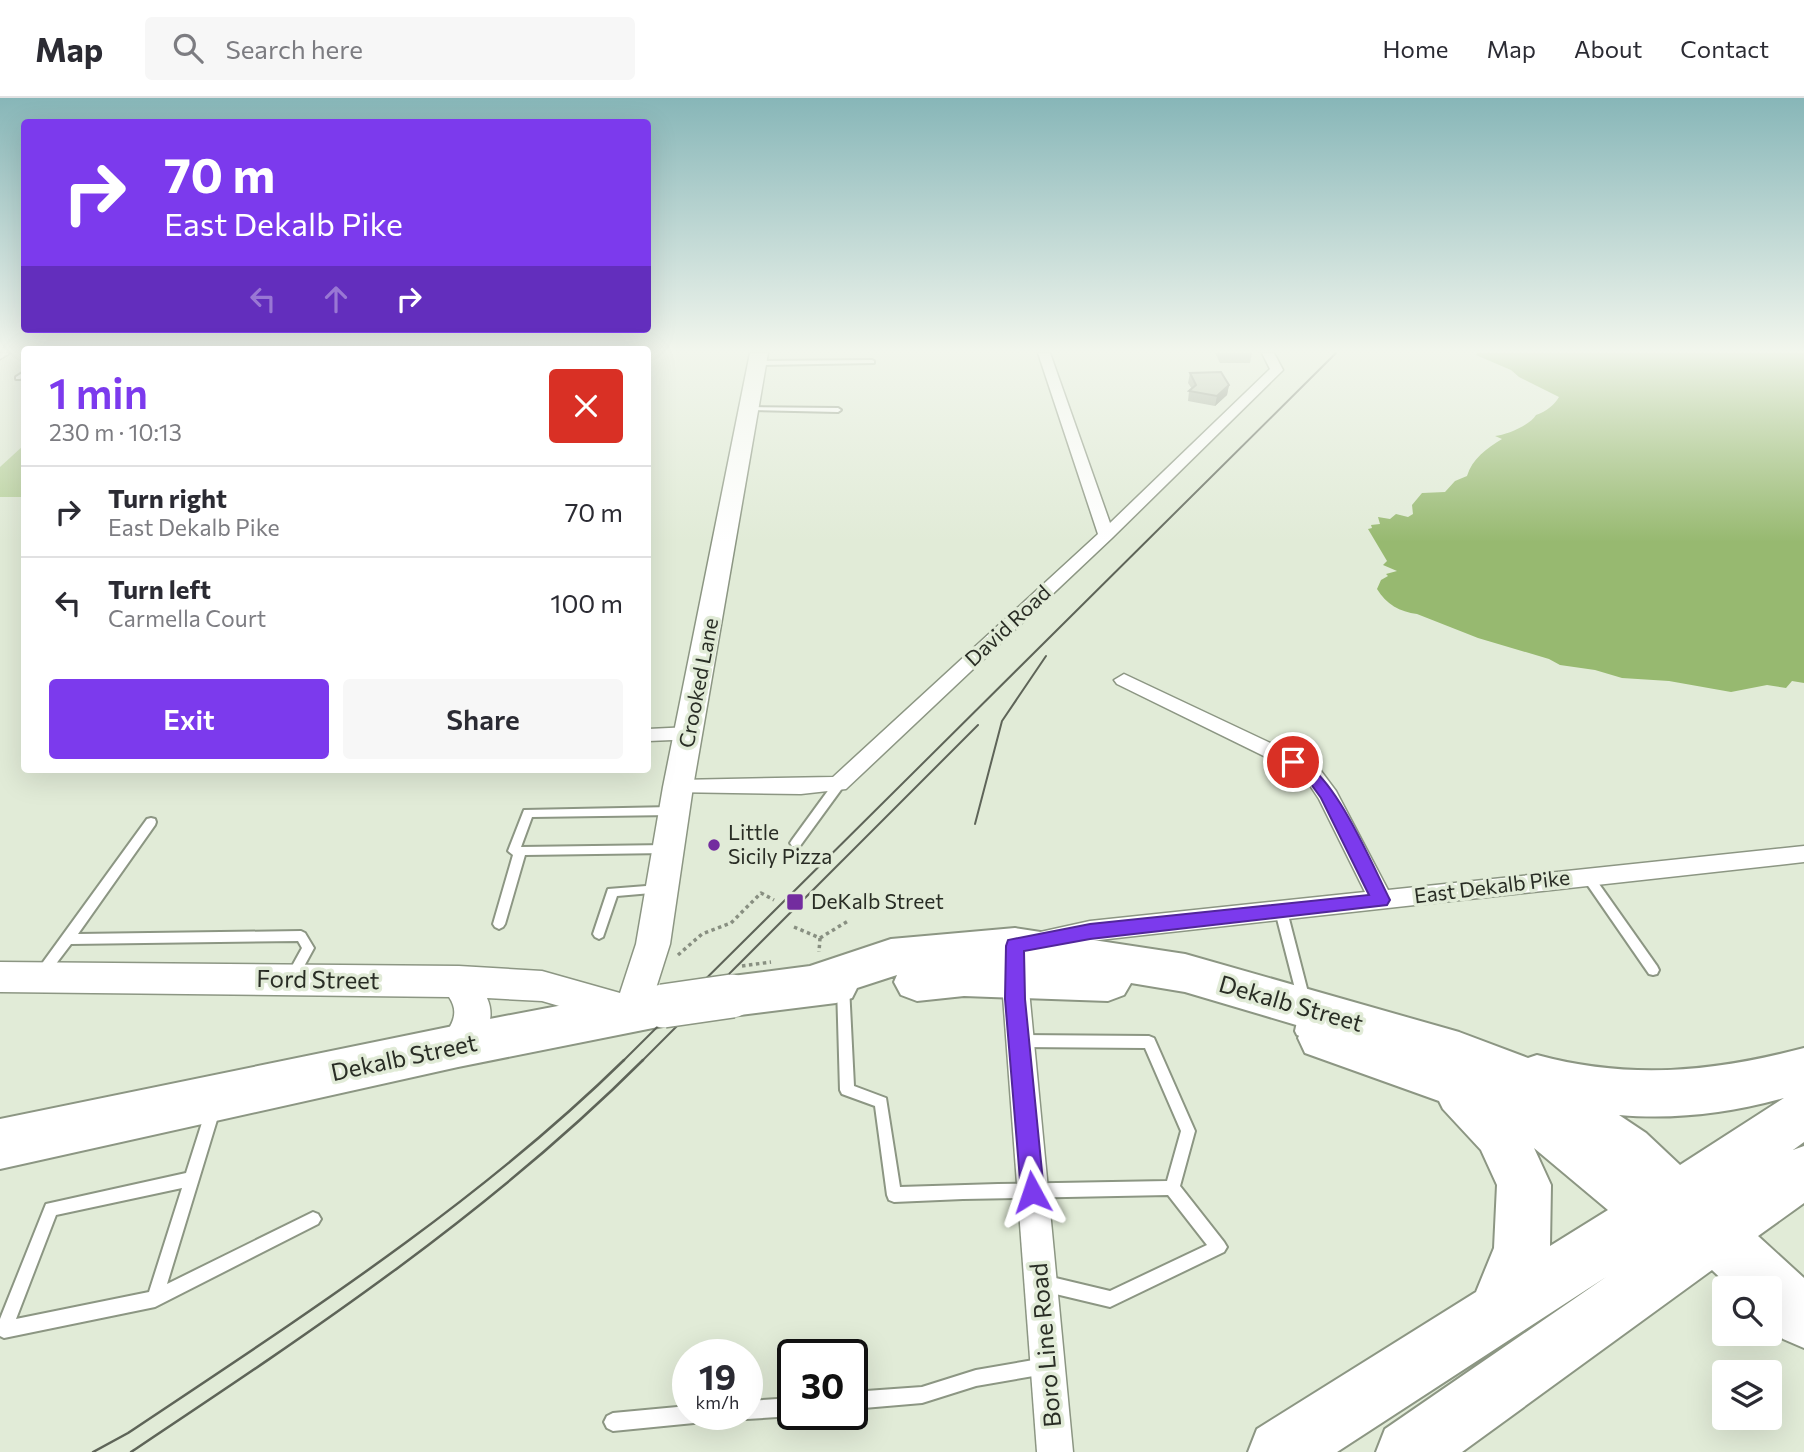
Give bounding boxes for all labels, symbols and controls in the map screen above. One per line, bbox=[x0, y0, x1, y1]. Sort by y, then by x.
search box bbox=[145, 17, 635, 80]
text: Map bbox=[35, 28, 103, 69]
icon: search bbox=[169, 29, 207, 67]
text: Search here bbox=[225, 33, 363, 64]
text: Home bbox=[1383, 34, 1449, 63]
text: Map bbox=[1487, 34, 1536, 63]
text: About bbox=[1574, 34, 1642, 63]
text: Contact bbox=[1680, 34, 1769, 63]
text: 70 m bbox=[164, 143, 275, 203]
icon: right bbox=[49, 147, 140, 238]
text: East Dekalb Pike bbox=[164, 203, 403, 243]
icon: left bbox=[244, 280, 282, 318]
icon: ahead bbox=[317, 280, 355, 318]
icon: right bbox=[390, 280, 428, 318]
text: 1 min bbox=[49, 366, 148, 418]
button: close bbox=[549, 369, 623, 443]
text: 230 m · 10:13 bbox=[49, 418, 182, 446]
text: Turn right bbox=[108, 482, 227, 513]
icon: right bbox=[49, 493, 87, 531]
text: 70 m bbox=[565, 496, 623, 527]
text: East Dekalb Pike bbox=[108, 513, 280, 541]
text: Turn left bbox=[108, 573, 211, 604]
street label: David Road bbox=[959, 579, 1055, 671]
icon: left bbox=[49, 584, 87, 622]
text: 100 m bbox=[550, 587, 623, 618]
text: Carmella Court bbox=[108, 604, 266, 632]
street label: Crooked Lane bbox=[673, 616, 722, 750]
button: Exit bbox=[49, 679, 329, 759]
button: Share bbox=[343, 679, 623, 759]
pin bbox=[1263, 732, 1323, 792]
icon: arrive bbox=[1274, 743, 1312, 781]
place label: Little Sicily Pizza bbox=[728, 819, 832, 868]
marker: Little Sicily Pizza bbox=[706, 837, 722, 853]
street label: East Dekalb Pike bbox=[1412, 864, 1571, 907]
place label: DeKalb Street bbox=[811, 888, 944, 913]
marker: DeKalb Street bbox=[785, 892, 805, 912]
street label: Ford Street bbox=[256, 963, 380, 994]
street label: Dekalb Street bbox=[1216, 968, 1367, 1037]
street label: Dekalb Street bbox=[328, 1027, 480, 1086]
position arrow bbox=[995, 1155, 1069, 1229]
street label: Boro Line Road bbox=[1023, 1262, 1066, 1429]
map controls bbox=[1712, 1276, 1782, 1430]
button: search bbox=[1712, 1276, 1782, 1346]
speed limit sign: 30 bbox=[777, 1339, 868, 1430]
text: 19 bbox=[699, 1354, 736, 1397]
button: layers bbox=[1712, 1360, 1782, 1430]
text: km/h bbox=[696, 1391, 739, 1413]

